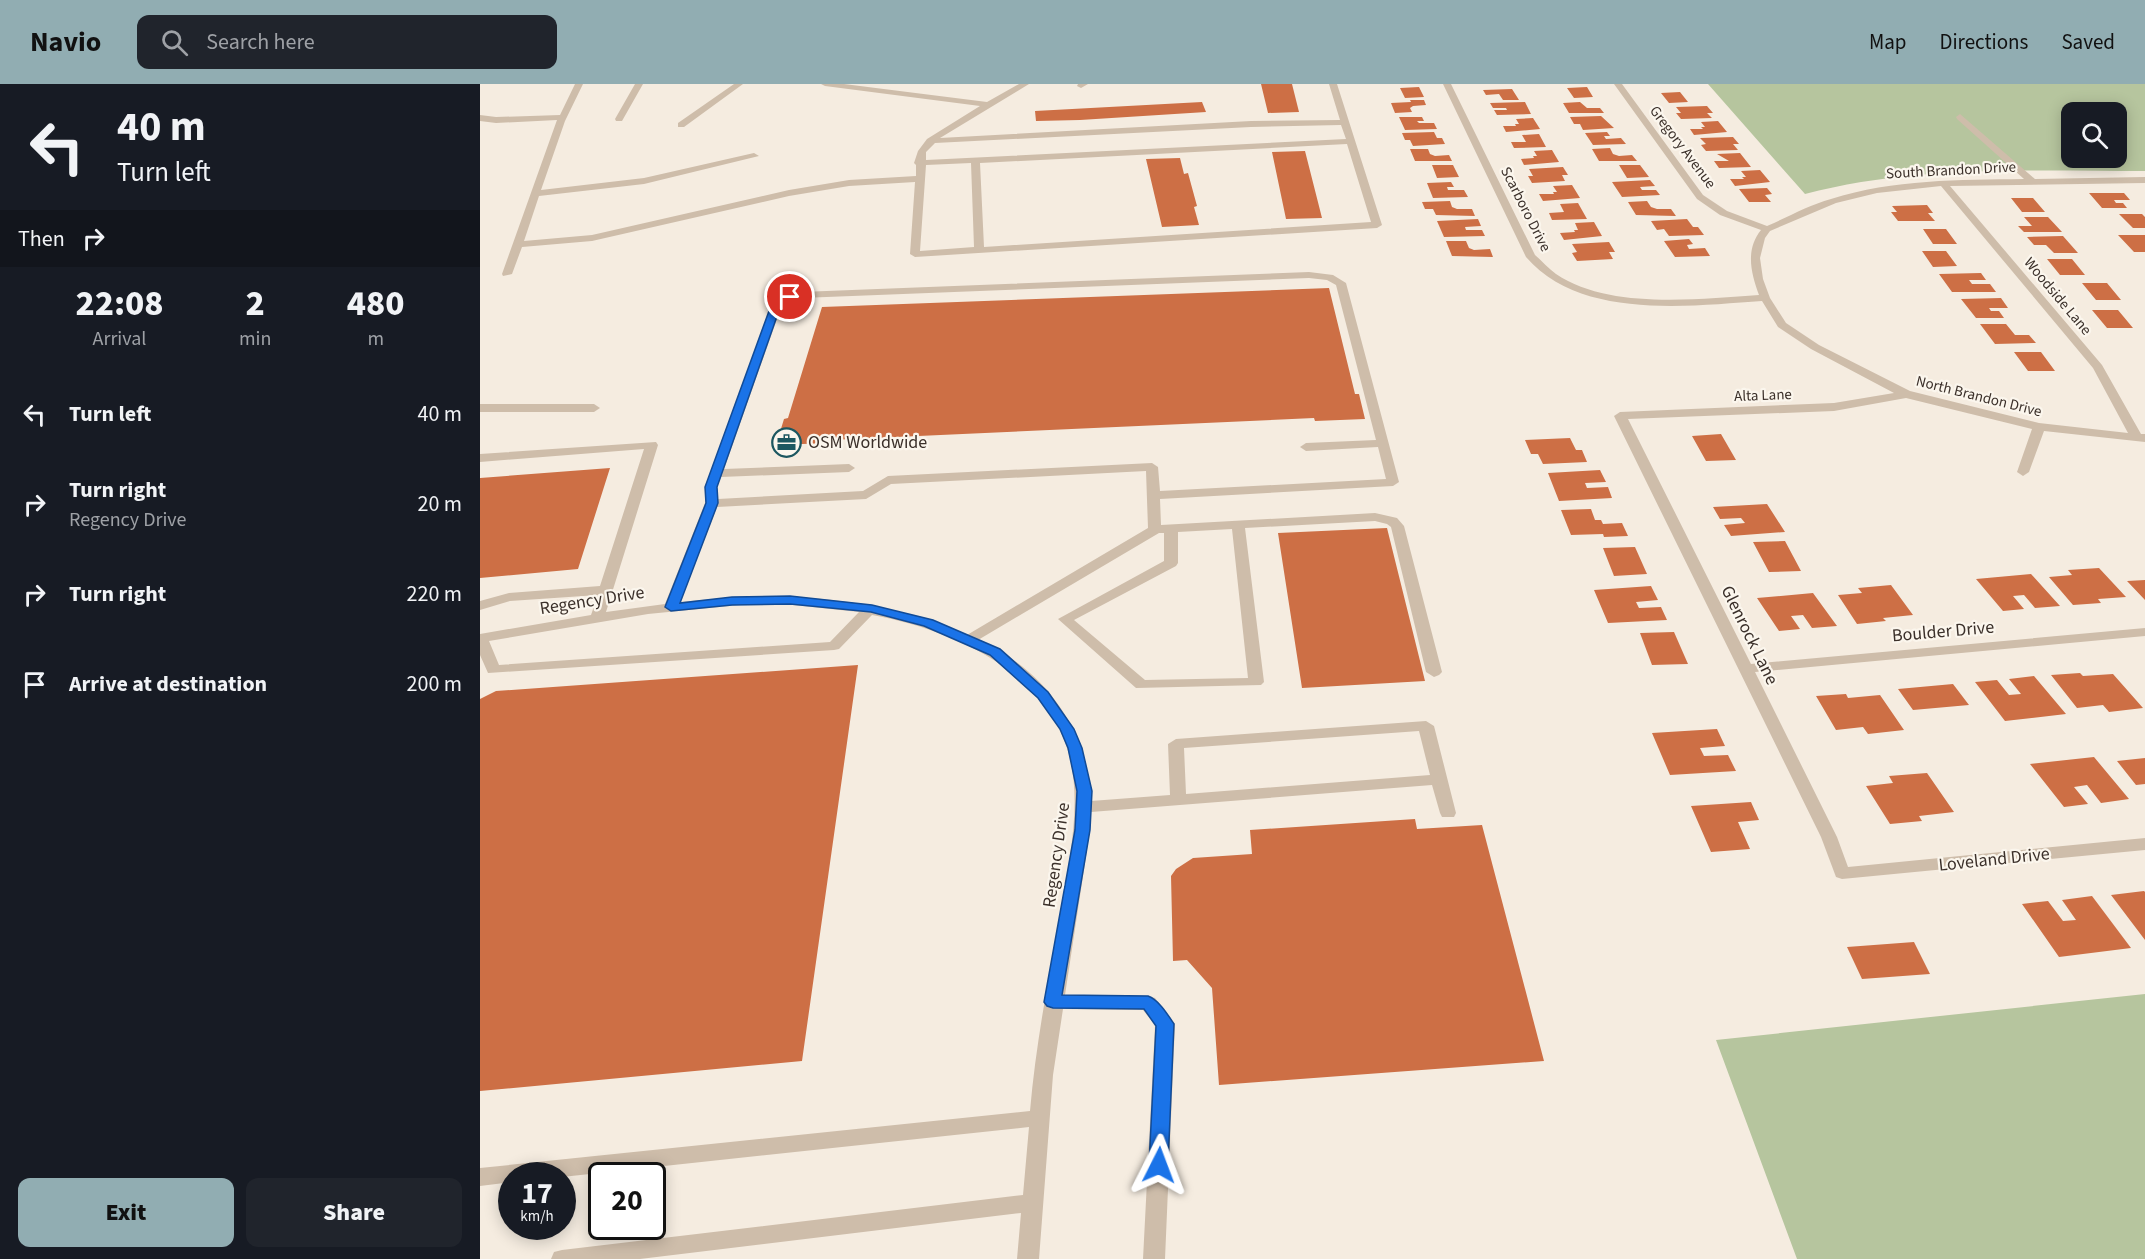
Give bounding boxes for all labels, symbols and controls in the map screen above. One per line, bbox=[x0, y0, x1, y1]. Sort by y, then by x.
search box bbox=[137, 15, 557, 69]
text: Navio bbox=[30, 22, 101, 62]
icon: search bbox=[158, 26, 191, 59]
text: Search here bbox=[206, 26, 315, 58]
text: Map bbox=[1869, 27, 1907, 57]
text: Directions bbox=[1940, 27, 2028, 57]
text: Saved bbox=[2061, 27, 2115, 57]
text: 40 m bbox=[117, 97, 206, 157]
street label: Gregory Avenue bbox=[1644, 101, 1721, 193]
map controls bbox=[2061, 102, 2127, 168]
button: search bbox=[2061, 102, 2127, 168]
icon: left bbox=[18, 108, 96, 186]
text: Turn left bbox=[117, 153, 211, 192]
street label: South Brandon Drive bbox=[1885, 157, 2017, 184]
street label: Scarboro Drive bbox=[1495, 163, 1556, 255]
icon: right bbox=[77, 222, 110, 255]
text: Then bbox=[18, 223, 65, 255]
street label: Woodside Lane bbox=[2019, 253, 2096, 340]
pin bbox=[764, 271, 815, 322]
text: 22:08 bbox=[75, 278, 164, 329]
text: 2 bbox=[246, 278, 265, 329]
text: 480 bbox=[347, 278, 405, 329]
icon: arrive bbox=[773, 280, 806, 313]
text: Arrival bbox=[93, 325, 146, 353]
text: min bbox=[239, 325, 271, 353]
text: m bbox=[367, 325, 384, 353]
street label: North Brandon Drive bbox=[1914, 371, 2044, 422]
street label: Alta Lane bbox=[1734, 384, 1792, 407]
icon: left bbox=[18, 398, 51, 431]
text: Turn left bbox=[69, 398, 151, 430]
text: 40 m bbox=[417, 398, 462, 430]
office icon: OSM Worldwide bbox=[771, 426, 803, 458]
place label: OSM Worldwide bbox=[808, 430, 927, 455]
text: Turn right bbox=[69, 474, 166, 506]
icon: right bbox=[18, 488, 51, 521]
text: 20 m bbox=[417, 488, 462, 520]
text: Regency Drive bbox=[69, 506, 187, 534]
icon: right bbox=[18, 578, 51, 611]
text: Turn right bbox=[69, 578, 166, 610]
text: 220 m bbox=[407, 578, 462, 610]
street label: Regency Drive bbox=[538, 580, 646, 621]
street label: Glenrock Lane bbox=[1715, 581, 1784, 689]
street label: Boulder Drive bbox=[1891, 615, 1995, 648]
icon: arrive bbox=[18, 668, 51, 701]
text: Arrive at destination bbox=[69, 668, 267, 700]
text: 200 m bbox=[407, 668, 462, 700]
street label: Regency Drive bbox=[1037, 801, 1076, 909]
street label: Loveland Drive bbox=[1937, 841, 2051, 878]
position arrow bbox=[1127, 1133, 1191, 1197]
speed limit sign: 20 bbox=[588, 1162, 666, 1240]
text: 17 bbox=[521, 1172, 553, 1215]
button: Exit bbox=[18, 1178, 234, 1247]
button: Share bbox=[246, 1178, 462, 1247]
text: km/h bbox=[520, 1206, 554, 1227]

